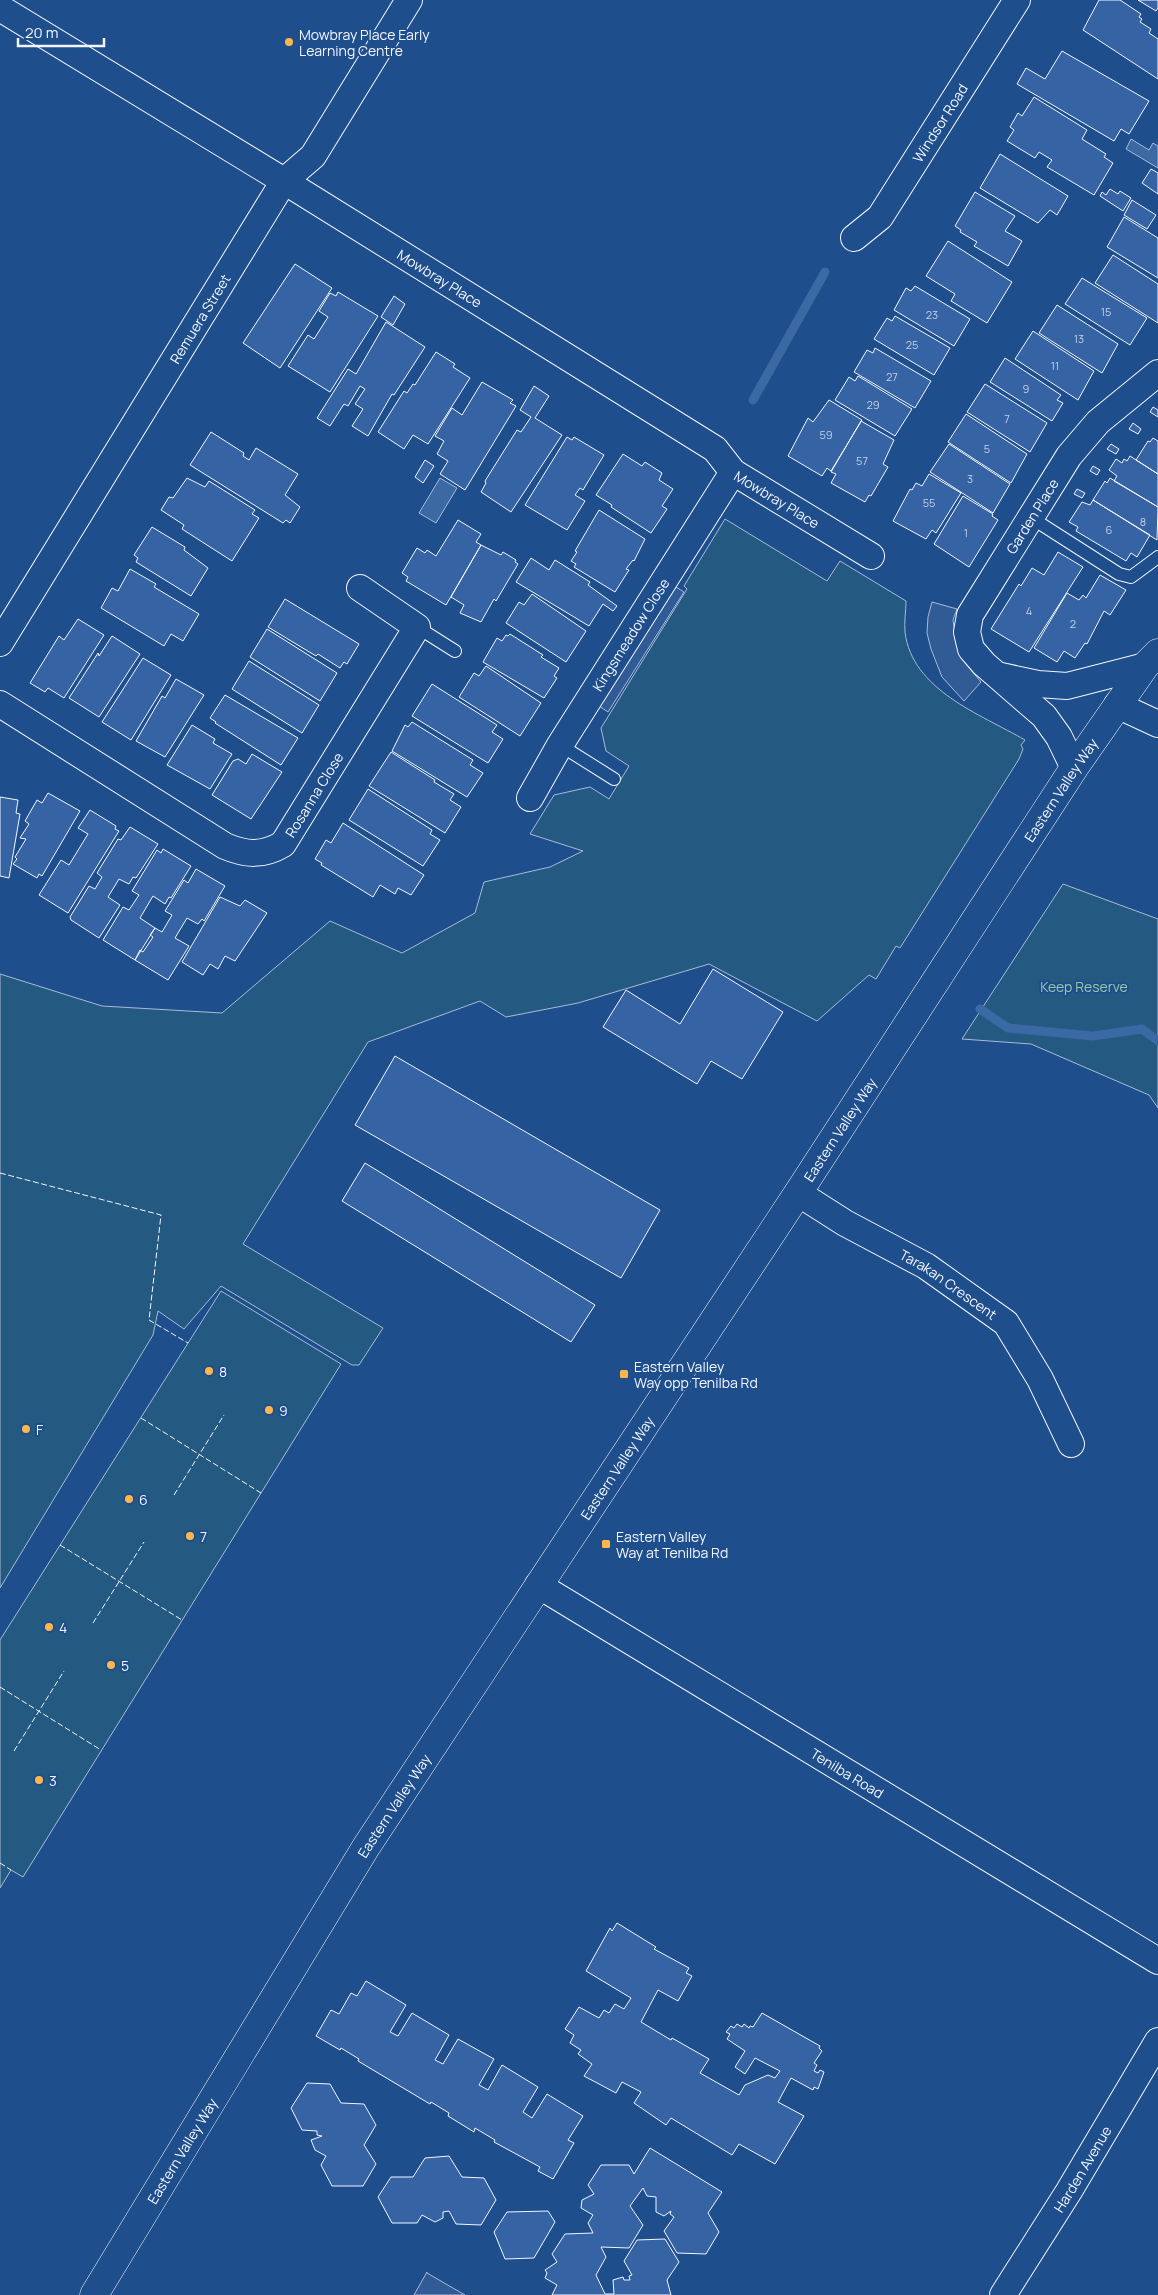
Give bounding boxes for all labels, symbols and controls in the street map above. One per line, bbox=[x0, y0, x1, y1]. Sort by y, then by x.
scale bar bbox=[18, 15, 104, 47]
text: 20 m bbox=[25, 22, 58, 43]
place label: Mowbray Place Early Learning Centre bbox=[299, 25, 430, 60]
marker: Mowbray Place Early Learning Centre bbox=[283, 36, 295, 48]
street label: Windsor Road bbox=[908, 80, 971, 166]
street label: Mowbray Place bbox=[394, 244, 486, 311]
street label: Remuera Street bbox=[165, 270, 234, 367]
house number: 15 bbox=[1101, 304, 1111, 319]
house number: 23 bbox=[926, 307, 938, 322]
house number: 13 bbox=[1074, 331, 1084, 346]
house number: 25 bbox=[906, 337, 918, 352]
house number: 11 bbox=[1051, 358, 1059, 373]
house number: 27 bbox=[886, 369, 898, 384]
house number: 9 bbox=[1023, 381, 1030, 396]
house number: 29 bbox=[866, 397, 880, 412]
house number: 7 bbox=[1004, 411, 1010, 426]
house number: 59 bbox=[819, 427, 833, 442]
house number: 5 bbox=[984, 441, 990, 456]
house number: 57 bbox=[856, 453, 868, 468]
street label: Mowbray Place bbox=[731, 466, 823, 532]
house number: 3 bbox=[967, 471, 973, 486]
street label: Garden Place bbox=[1001, 475, 1062, 557]
house number: 55 bbox=[923, 495, 935, 510]
house number: 8 bbox=[1140, 514, 1146, 529]
house number: 6 bbox=[1106, 522, 1113, 537]
house number: 1 bbox=[964, 525, 968, 540]
street label: Kingsmeadow Close bbox=[587, 574, 673, 694]
house number: 4 bbox=[1026, 603, 1032, 618]
house number: 2 bbox=[1070, 616, 1076, 631]
street label: Eastern Valley Way bbox=[1019, 734, 1102, 845]
street label: Rosanna Close bbox=[280, 748, 347, 840]
park label: Keep Reserve bbox=[1040, 977, 1128, 996]
street label: Eastern Valley Way bbox=[799, 1073, 881, 1185]
street label: Tarakan Crescent bbox=[897, 1244, 1001, 1323]
place label: Eastern Valley Way opp Tenilba Rd bbox=[634, 1357, 758, 1392]
place label: 8 bbox=[219, 1362, 227, 1381]
marker: 8 bbox=[203, 1365, 215, 1377]
marker: Eastern Valley Way opp Tenilba Rd bbox=[618, 1368, 630, 1380]
place label: 9 bbox=[279, 1401, 288, 1420]
marker: 9 bbox=[263, 1404, 275, 1416]
street label: Eastern Valley Way bbox=[576, 1411, 658, 1523]
place label: F bbox=[36, 1420, 43, 1439]
marker: F bbox=[20, 1423, 32, 1435]
place label: 6 bbox=[139, 1490, 148, 1509]
marker: 6 bbox=[123, 1493, 135, 1505]
place label: 7 bbox=[200, 1527, 207, 1546]
place label: Eastern Valley Way at Tenilba Rd bbox=[616, 1527, 728, 1562]
marker: 7 bbox=[184, 1530, 196, 1542]
marker: Eastern Valley Way at Tenilba Rd bbox=[600, 1538, 612, 1550]
place label: 4 bbox=[59, 1618, 67, 1637]
marker: 4 bbox=[43, 1621, 55, 1633]
place label: 5 bbox=[121, 1656, 129, 1675]
marker: 5 bbox=[105, 1659, 117, 1671]
street label: Tenilba Road bbox=[807, 1743, 888, 1802]
street label: Eastern Valley Way bbox=[353, 1749, 435, 1861]
place label: 3 bbox=[49, 1771, 57, 1790]
marker: 3 bbox=[33, 1774, 45, 1786]
street label: Eastern Valley Way bbox=[142, 2094, 221, 2207]
street label: Harden Avenue bbox=[1049, 2122, 1115, 2216]

